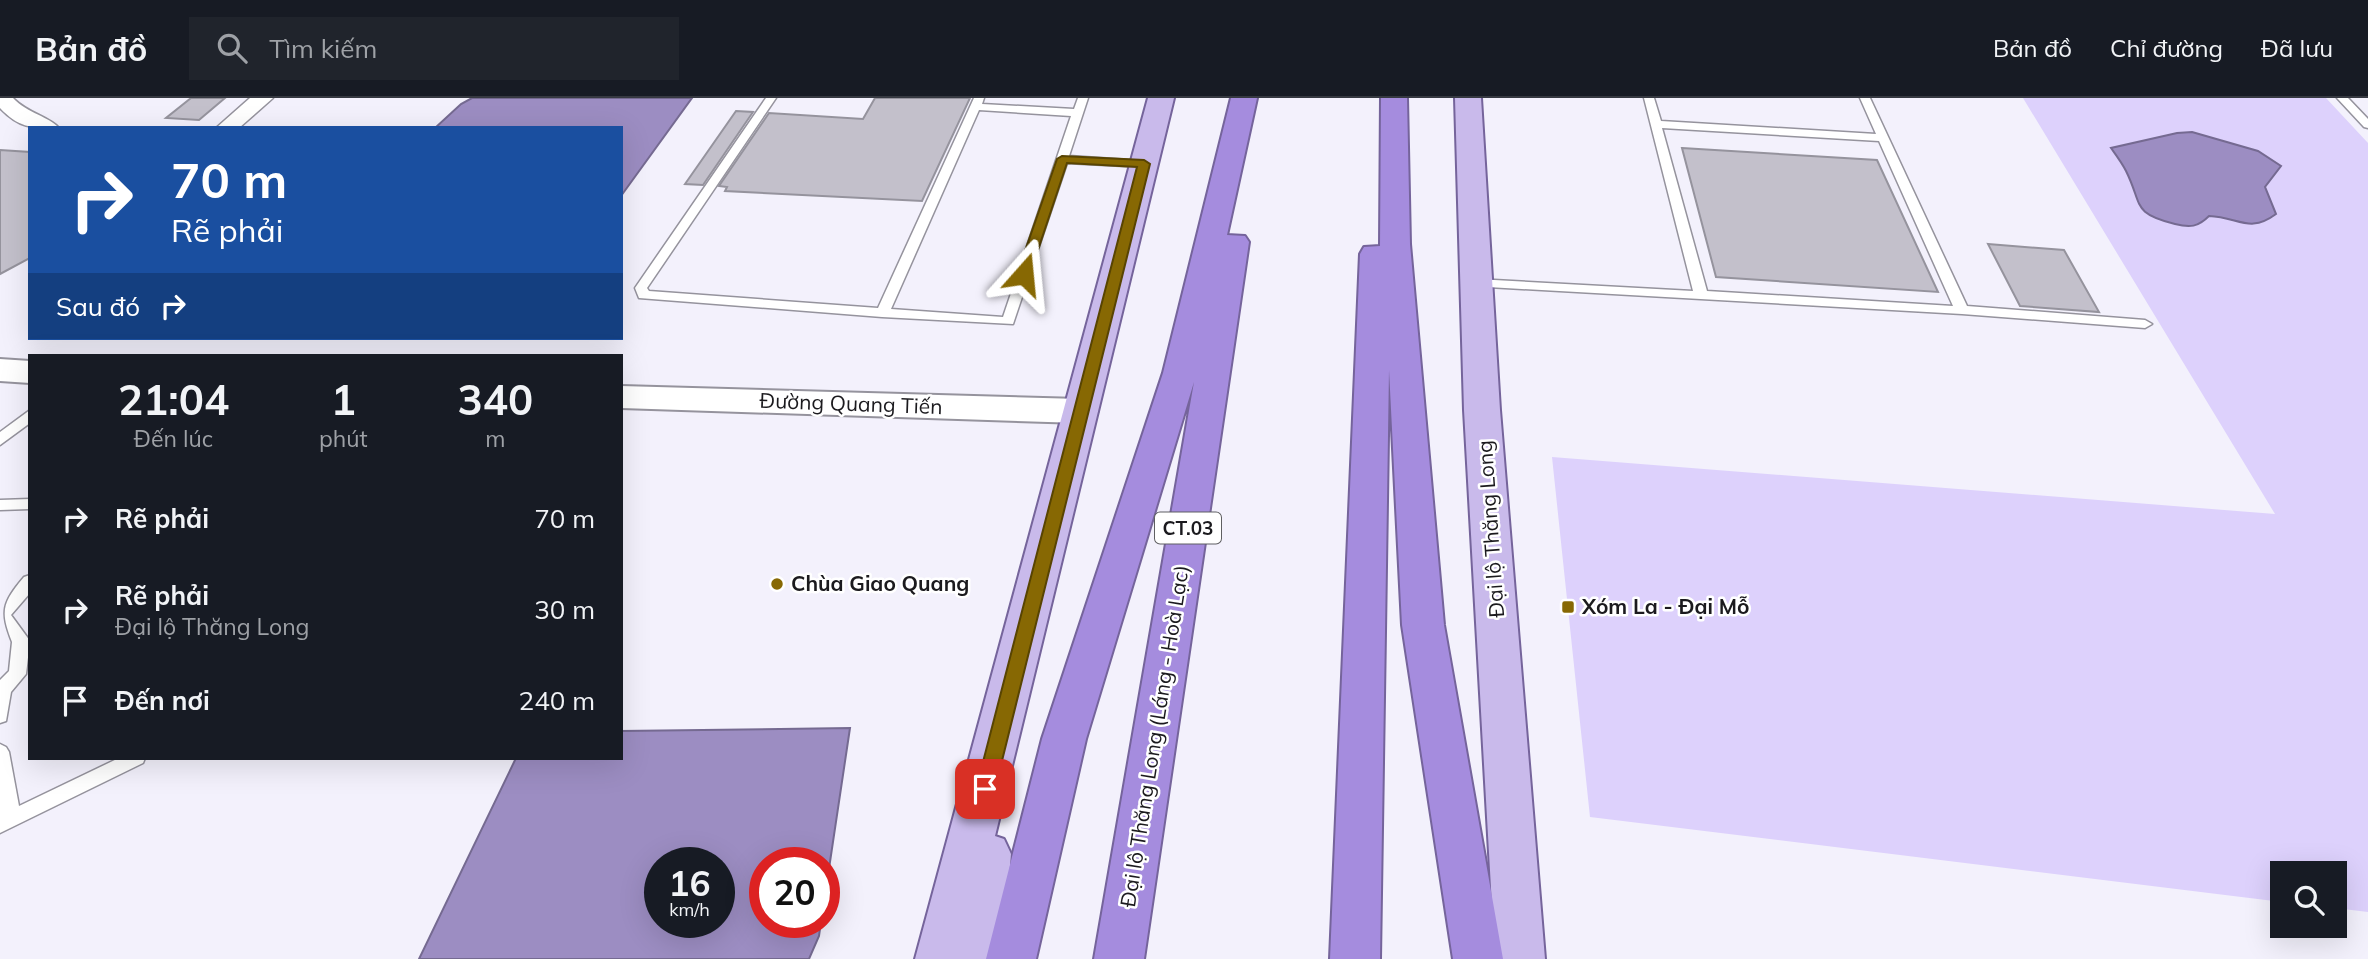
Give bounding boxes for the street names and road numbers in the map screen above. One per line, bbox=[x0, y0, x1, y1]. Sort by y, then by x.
street label: Đường Quang Tiến bbox=[759, 387, 943, 419]
street label: Đại lộ Thăng Long bbox=[1471, 440, 1509, 619]
road number: CT.03 bbox=[1155, 512, 1221, 544]
street label: Đại lộ Thăng Long (Láng - Hoà Lạc) bbox=[1114, 563, 1194, 909]

